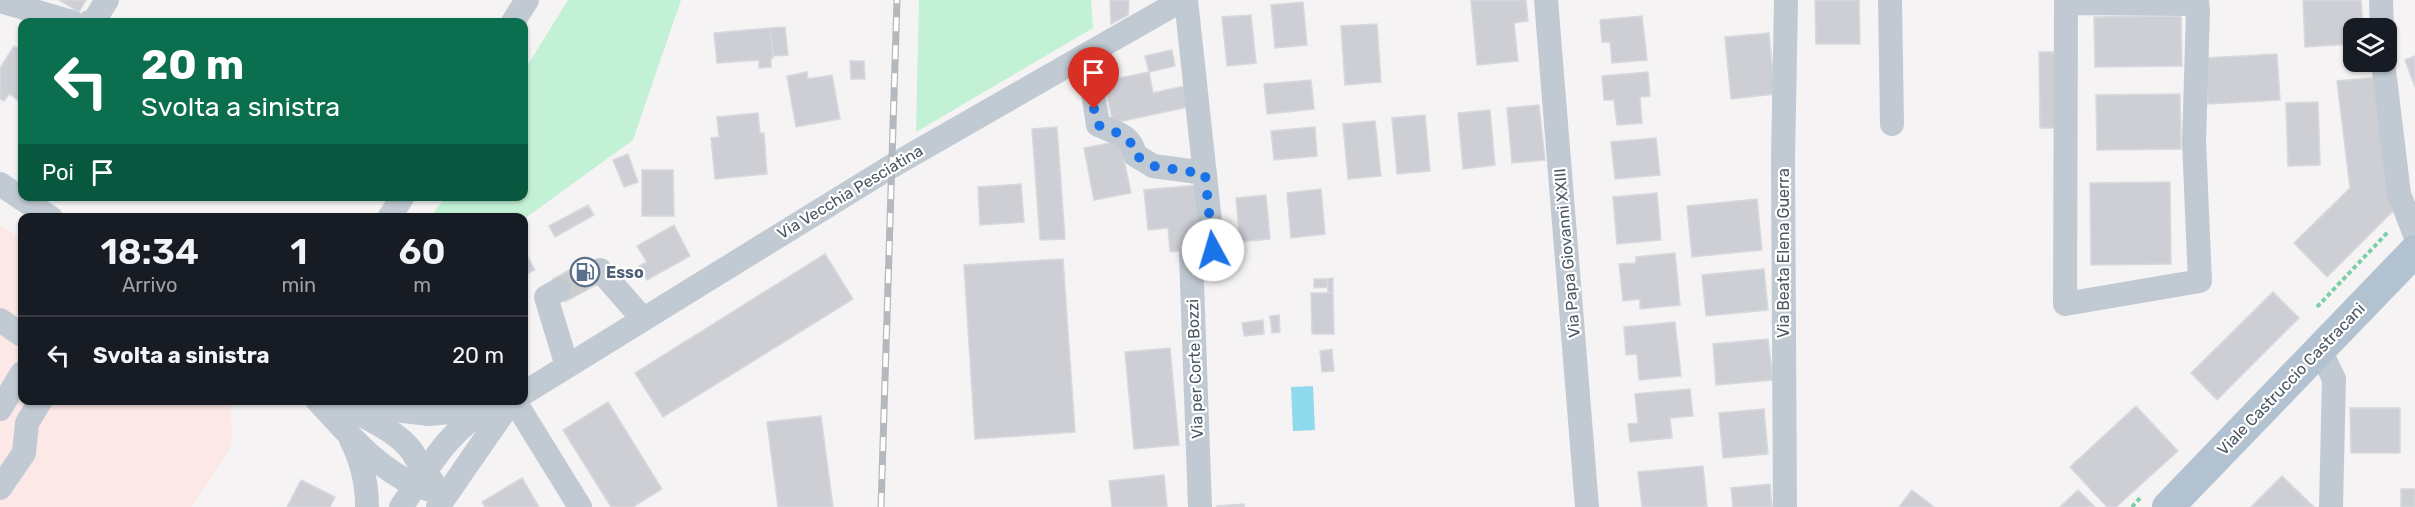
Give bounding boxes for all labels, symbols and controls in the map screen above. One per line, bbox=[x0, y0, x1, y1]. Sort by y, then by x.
map controls bbox=[2343, 18, 2397, 72]
button: layers bbox=[2343, 18, 2397, 72]
text: 20 m bbox=[141, 40, 244, 90]
icon: left bbox=[42, 42, 120, 120]
pin bbox=[1068, 47, 1119, 109]
icon: arrive bbox=[1077, 56, 1110, 89]
text: Svolta a sinistra bbox=[141, 91, 340, 123]
street label: Via Vecchia Pesciatina bbox=[774, 141, 926, 243]
icon: arrive bbox=[86, 156, 119, 189]
text: Poi bbox=[42, 159, 74, 186]
street label: Via Papa Giovanni XXIII bbox=[1550, 168, 1584, 338]
street label: Via Beata Elena Guerra bbox=[1774, 168, 1793, 338]
position arrow bbox=[1181, 218, 1245, 282]
text: 18:34 bbox=[100, 230, 199, 273]
text: 1 bbox=[290, 230, 307, 273]
text: 60 bbox=[399, 230, 446, 273]
fuel station icon: Esso bbox=[569, 256, 601, 288]
place label: Esso bbox=[606, 263, 644, 282]
text: Arrivo bbox=[122, 273, 178, 297]
text: min bbox=[281, 273, 316, 297]
text: m bbox=[413, 273, 431, 297]
street label: Via per Corte Bozzi bbox=[1183, 299, 1207, 439]
street label: Viale Castruccio Castracani bbox=[2213, 299, 2369, 459]
icon: left bbox=[42, 339, 75, 372]
text: Svolta a sinistra bbox=[93, 342, 270, 369]
text: 20 m bbox=[452, 342, 504, 369]

